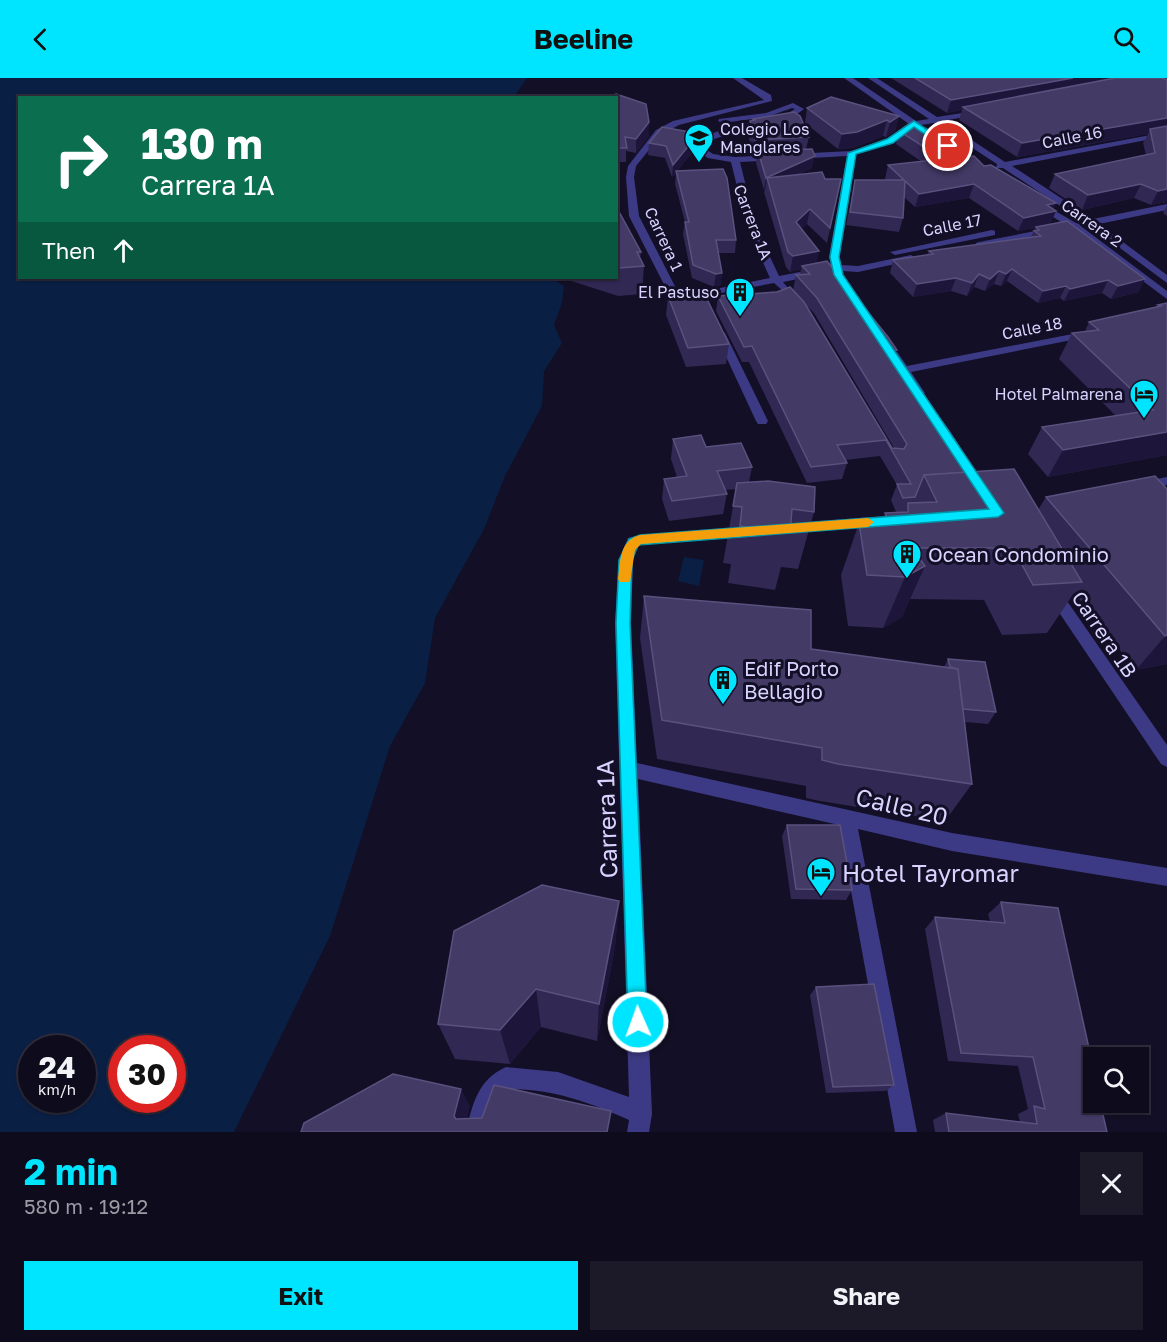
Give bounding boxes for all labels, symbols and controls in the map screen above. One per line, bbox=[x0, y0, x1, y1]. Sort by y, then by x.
icon: back bbox=[24, 23, 57, 56]
text: Beeline bbox=[534, 23, 633, 55]
icon: search bbox=[1110, 23, 1143, 56]
text: 130 m bbox=[141, 118, 263, 168]
place label: Colegio Los Manglares bbox=[720, 119, 810, 157]
icon: right bbox=[42, 120, 120, 198]
pin bbox=[922, 120, 973, 171]
street label: Calle 16 bbox=[1040, 121, 1104, 153]
school or university icon: Colegio Los Manglares bbox=[683, 122, 715, 164]
icon: arrive bbox=[931, 129, 964, 162]
text: Carrera 1A bbox=[141, 169, 275, 201]
street label: Carrera 1A bbox=[729, 181, 777, 263]
street label: Carrera 2 bbox=[1058, 195, 1126, 251]
street label: Carrera 1 bbox=[640, 204, 688, 274]
street label: Calle 17 bbox=[921, 210, 983, 240]
icon: ahead bbox=[107, 234, 140, 267]
text: Then bbox=[42, 237, 95, 264]
building icon: El Pastuso bbox=[724, 276, 756, 318]
place label: El Pastuso bbox=[638, 282, 719, 302]
street label: Calle 18 bbox=[1000, 312, 1064, 344]
hotel icon: Hotel Palmarena bbox=[1128, 378, 1160, 420]
place label: Hotel Palmarena bbox=[995, 384, 1123, 404]
building icon: Ocean Condominio bbox=[891, 538, 923, 580]
place label: Ocean Condominio bbox=[928, 542, 1109, 566]
street label: Carrera 1B bbox=[1067, 586, 1143, 682]
place label: Edif Porto Bellagio bbox=[744, 656, 839, 703]
building icon: Edif Porto Bellagio bbox=[707, 664, 739, 706]
street label: Carrera 1A bbox=[589, 759, 623, 879]
street label: Calle 20 bbox=[853, 781, 951, 831]
hotel icon: Hotel Tayromar bbox=[805, 856, 837, 898]
place label: Hotel Tayromar bbox=[842, 858, 1019, 887]
position arrow bbox=[606, 990, 670, 1054]
speed limit sign: 30 bbox=[108, 1035, 186, 1113]
map controls bbox=[1083, 1047, 1149, 1113]
button: search bbox=[1083, 1047, 1149, 1113]
text: 24 bbox=[38, 1049, 76, 1085]
text: km/h bbox=[38, 1080, 76, 1098]
text: 2 min bbox=[24, 1150, 118, 1193]
button: close bbox=[1080, 1152, 1143, 1215]
text: 580 m · 19:12 bbox=[24, 1194, 148, 1218]
button: Exit bbox=[24, 1261, 578, 1330]
button: Share bbox=[590, 1261, 1143, 1330]

